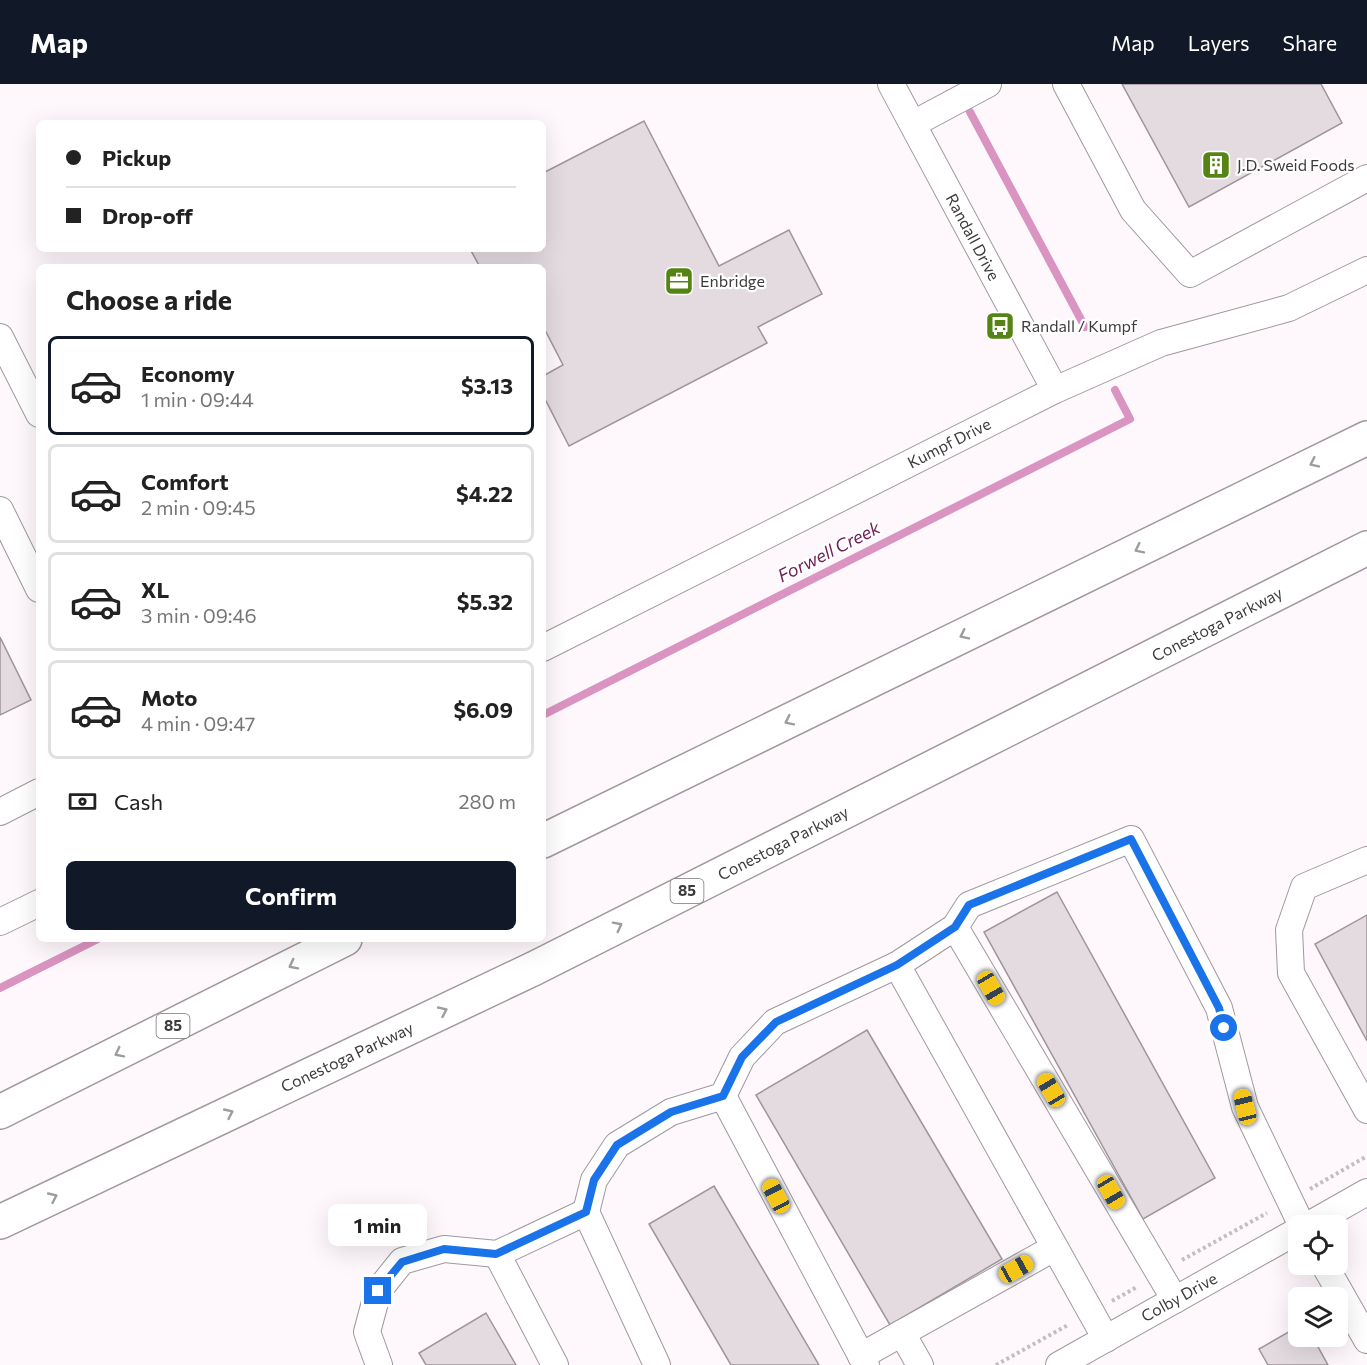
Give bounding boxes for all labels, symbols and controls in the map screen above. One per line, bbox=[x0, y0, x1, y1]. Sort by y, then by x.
text: Map bbox=[30, 25, 88, 59]
text: Map bbox=[1111, 30, 1155, 55]
text: Layers bbox=[1188, 30, 1250, 55]
text: Share bbox=[1283, 30, 1337, 55]
text: Pickup bbox=[102, 144, 171, 171]
building icon: J.D. Sweid Foods bbox=[1200, 149, 1232, 181]
place label: J.D. Sweid Foods bbox=[1237, 155, 1355, 174]
street label: Randall Drive bbox=[943, 190, 1004, 283]
text: Drop-off bbox=[102, 202, 193, 229]
office icon: Enbridge bbox=[663, 265, 695, 297]
place label: Enbridge bbox=[700, 271, 765, 290]
text: Choose a ride bbox=[66, 283, 232, 316]
bus stop icon: Randall / Kumpf bbox=[984, 310, 1016, 342]
place label: Randall / Kumpf bbox=[1021, 316, 1138, 335]
icon: car bbox=[69, 359, 123, 413]
text: Economy bbox=[141, 360, 235, 387]
text: $3.13 bbox=[461, 372, 513, 399]
text: 1 min · 09:44 bbox=[141, 387, 254, 411]
street label: Kumpf Drive bbox=[904, 413, 994, 472]
one-way arrow bbox=[1310, 456, 1321, 468]
icon: car bbox=[69, 467, 123, 521]
text: Comfort bbox=[141, 468, 229, 495]
text: $4.22 bbox=[456, 480, 513, 507]
text: 2 min · 09:45 bbox=[141, 495, 256, 519]
water label: Forwell Creek bbox=[774, 515, 885, 586]
one-way arrow bbox=[1135, 542, 1146, 554]
icon: car bbox=[69, 575, 123, 629]
text: XL bbox=[141, 576, 169, 603]
street label: Conestoga Parkway bbox=[1148, 582, 1285, 665]
text: $5.32 bbox=[457, 588, 513, 615]
text: 3 min · 09:46 bbox=[141, 603, 257, 627]
one-way arrow bbox=[960, 627, 971, 639]
icon: car bbox=[69, 683, 123, 737]
text: Moto bbox=[141, 684, 197, 711]
text: $6.09 bbox=[453, 696, 513, 723]
text: 4 min · 09:47 bbox=[141, 711, 255, 735]
one-way arrow bbox=[784, 713, 795, 725]
icon: cash bbox=[66, 785, 99, 818]
text: Cash bbox=[114, 788, 163, 815]
text: 280 m bbox=[458, 789, 516, 813]
street label: Conestoga Parkway bbox=[714, 801, 851, 884]
button: Confirm bbox=[66, 861, 516, 930]
road number: 85 bbox=[670, 879, 704, 903]
one-way arrow bbox=[612, 922, 623, 933]
one-way arrow bbox=[288, 958, 299, 970]
car bbox=[974, 968, 1008, 1008]
one-way arrow bbox=[437, 1007, 448, 1019]
road number: 85 bbox=[156, 1014, 190, 1038]
route start bbox=[1210, 1014, 1237, 1041]
street label: Conestoga Parkway bbox=[278, 1018, 416, 1096]
one-way arrow bbox=[114, 1045, 125, 1057]
car bbox=[1034, 1070, 1068, 1110]
car bbox=[1232, 1087, 1258, 1127]
one-way arrow bbox=[223, 1109, 234, 1121]
car bbox=[1094, 1172, 1128, 1212]
car bbox=[760, 1176, 792, 1216]
one-way arrow bbox=[46, 1192, 57, 1204]
callout: 1 min bbox=[328, 1204, 428, 1246]
text: 1 min bbox=[354, 1213, 401, 1237]
map controls bbox=[1288, 1215, 1348, 1347]
button: locate bbox=[1288, 1215, 1348, 1275]
car bbox=[996, 1252, 1036, 1286]
street label: Colby Drive bbox=[1137, 1268, 1220, 1325]
route end bbox=[364, 1277, 391, 1304]
button: layers bbox=[1288, 1287, 1348, 1347]

